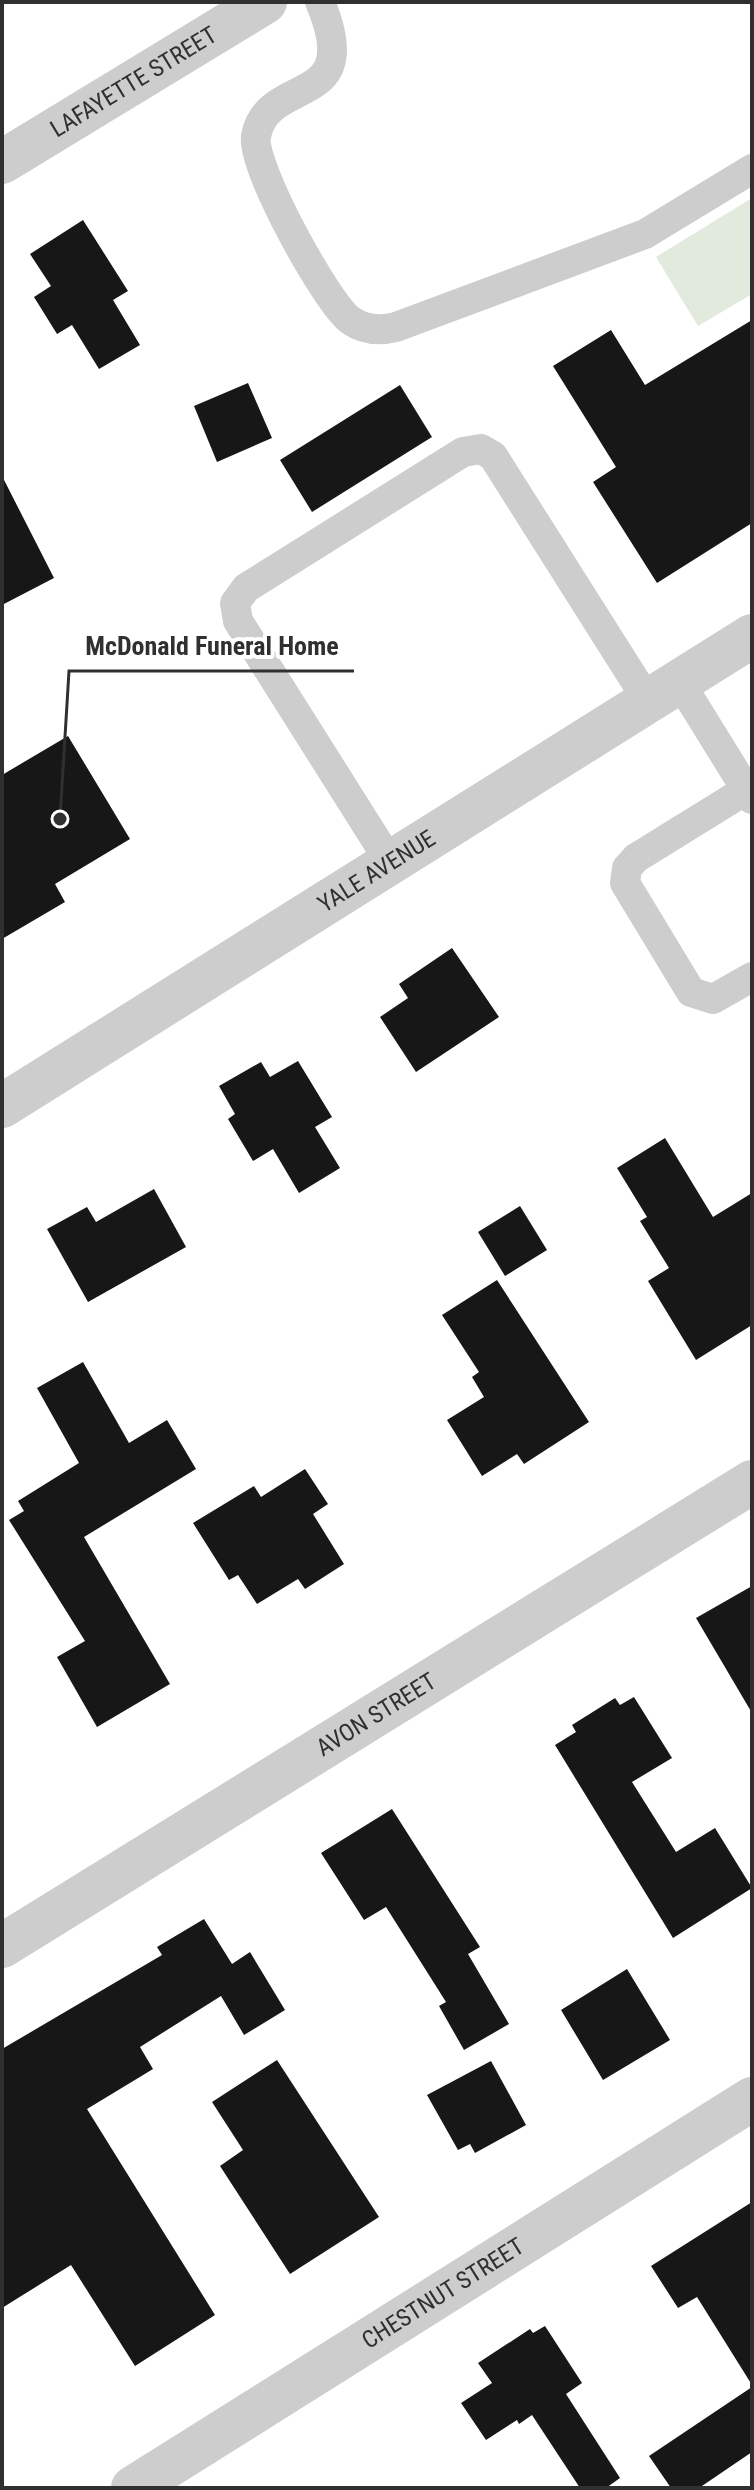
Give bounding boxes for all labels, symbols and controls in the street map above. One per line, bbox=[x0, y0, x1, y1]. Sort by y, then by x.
street label: LAFAYETTE STREET bbox=[45, 21, 222, 143]
callout: McDonald Funeral Home bbox=[69, 621, 354, 671]
text: McDonald Funeral Home bbox=[85, 631, 339, 661]
street label: YALE AVENUE bbox=[313, 824, 440, 918]
street label: AVON STREET bbox=[311, 1667, 441, 1762]
street label: CHESTNUT STREET bbox=[357, 2232, 529, 2354]

